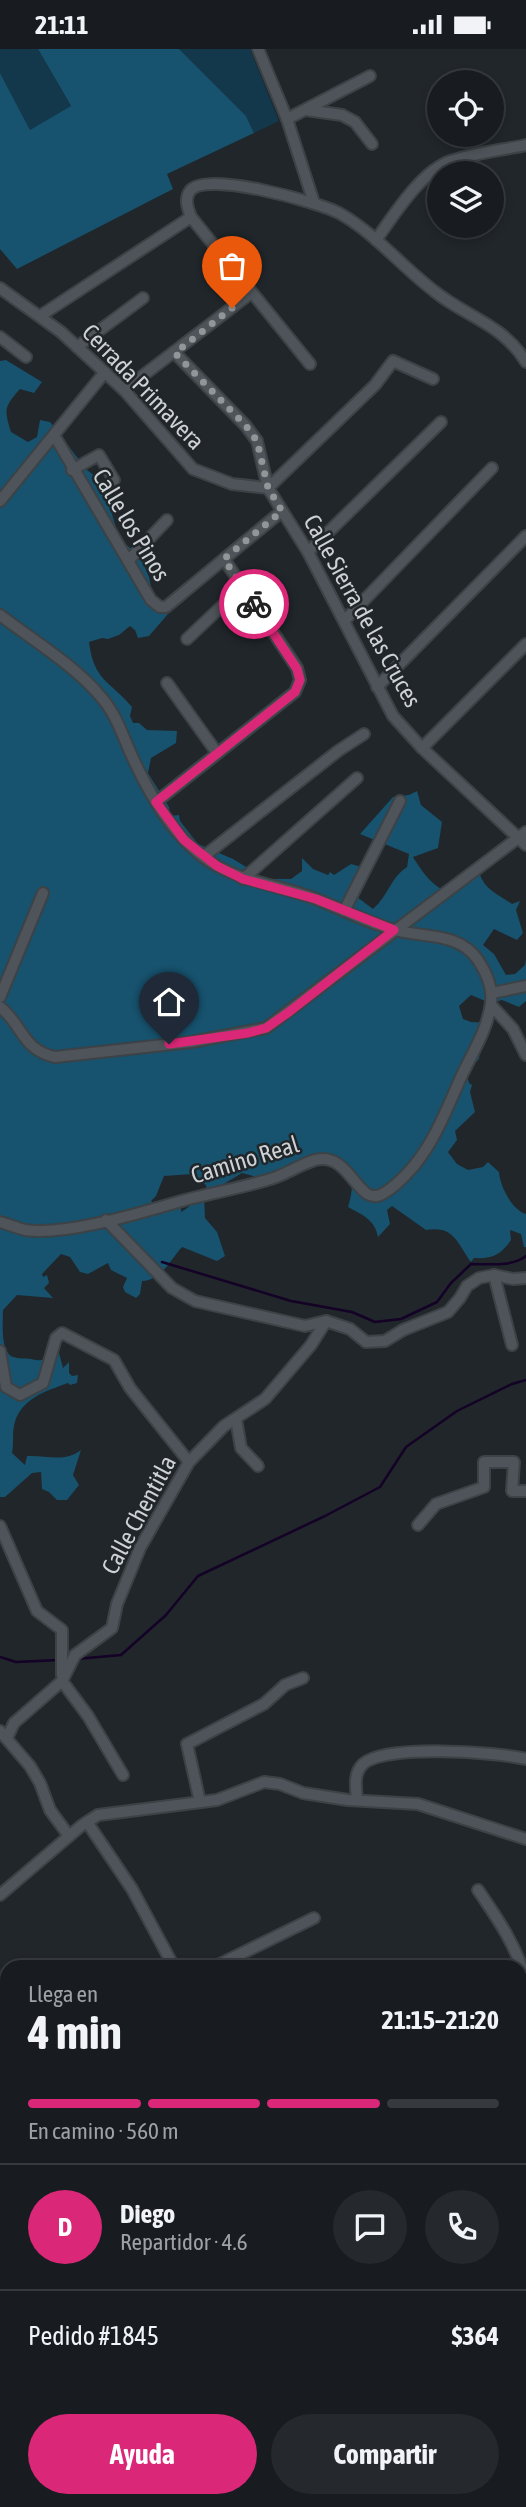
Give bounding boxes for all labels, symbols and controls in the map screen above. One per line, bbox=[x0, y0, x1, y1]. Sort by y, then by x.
text: 21:11 bbox=[35, 10, 89, 40]
map controls bbox=[427, 70, 504, 238]
button: locate bbox=[427, 70, 504, 147]
button: layers bbox=[427, 161, 504, 238]
pin bbox=[202, 236, 262, 308]
icon: bag bbox=[213, 247, 251, 285]
street label: Cerrada Primavera bbox=[77, 318, 210, 455]
street label: Calle los Pinos bbox=[87, 464, 175, 586]
street label: Calle Sierra de las Cruces bbox=[298, 510, 427, 712]
courier bbox=[219, 569, 289, 639]
icon: bike bbox=[235, 585, 273, 623]
pin bbox=[139, 972, 199, 1044]
icon: home bbox=[150, 983, 188, 1021]
street label: Camino Real bbox=[188, 1130, 303, 1189]
street label: Calle Chentitla bbox=[96, 1451, 181, 1579]
text: Llega en bbox=[28, 1981, 98, 2007]
text: 21:15–21:20 bbox=[382, 2005, 499, 2035]
text: 4 min bbox=[28, 2006, 122, 2059]
text: En camino · 560 m bbox=[28, 2118, 179, 2144]
button: chat bbox=[333, 2190, 407, 2264]
button: phone bbox=[425, 2190, 499, 2264]
text: Diego bbox=[120, 2199, 175, 2229]
text: D bbox=[58, 2212, 72, 2242]
text: Repartidor · 4.6 bbox=[120, 2229, 247, 2255]
text: Pedido #1845 bbox=[28, 2321, 159, 2351]
text: $364 bbox=[451, 2321, 499, 2351]
button: Ayuda bbox=[28, 2414, 257, 2494]
button: Compartir bbox=[271, 2414, 499, 2494]

